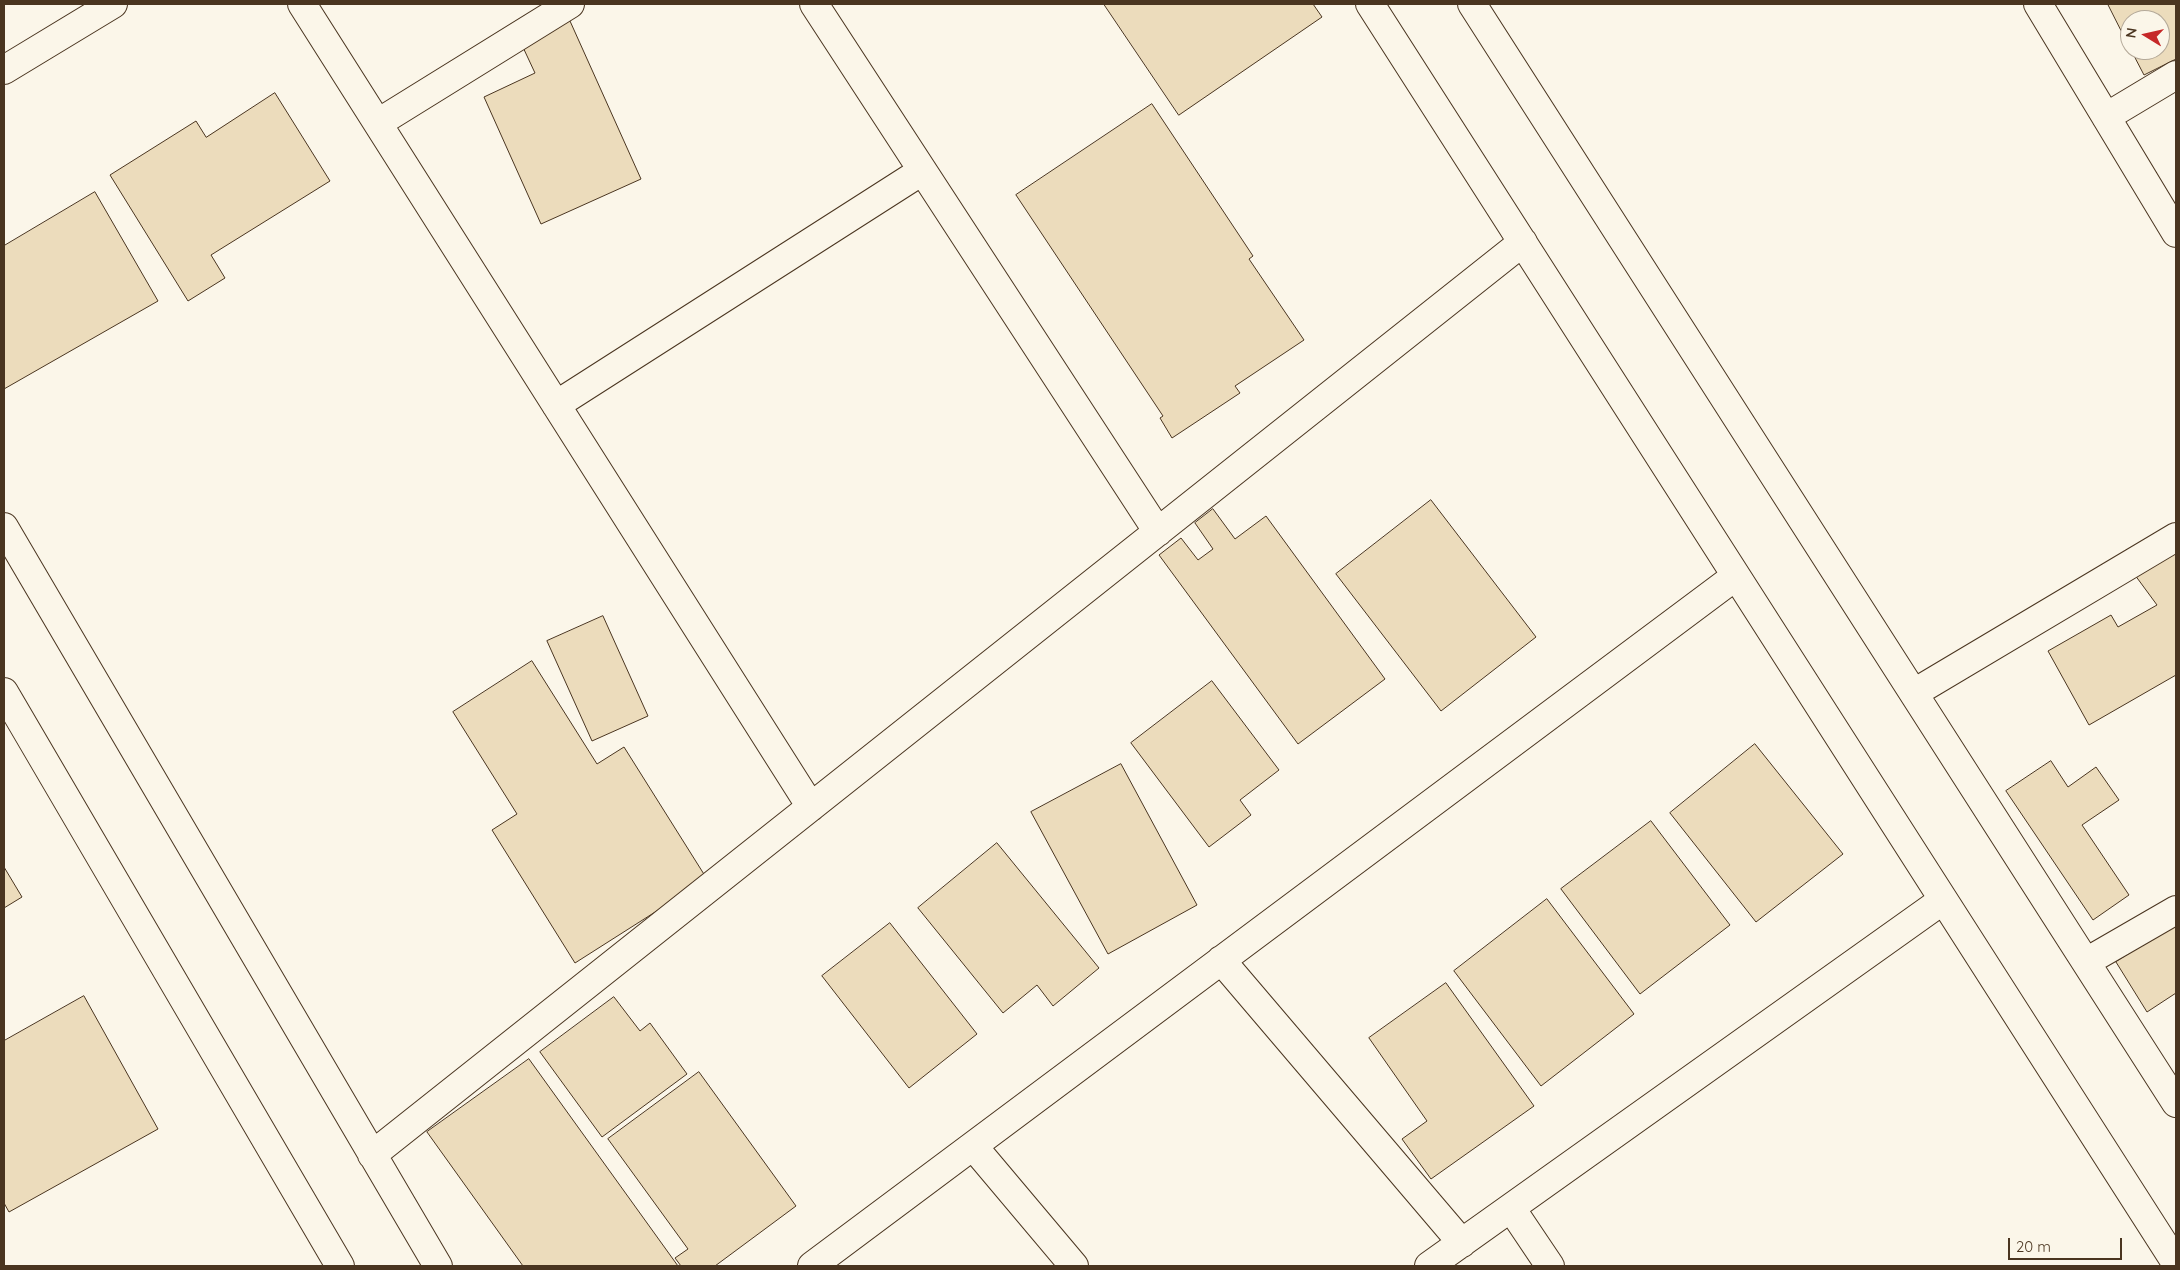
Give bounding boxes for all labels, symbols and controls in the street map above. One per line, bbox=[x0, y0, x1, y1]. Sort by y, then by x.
north arrow bbox=[2120, 10, 2170, 60]
text: N bbox=[2121, 26, 2141, 39]
scale bar bbox=[2010, 1228, 2124, 1260]
text: 20 m bbox=[2016, 1237, 2051, 1256]

